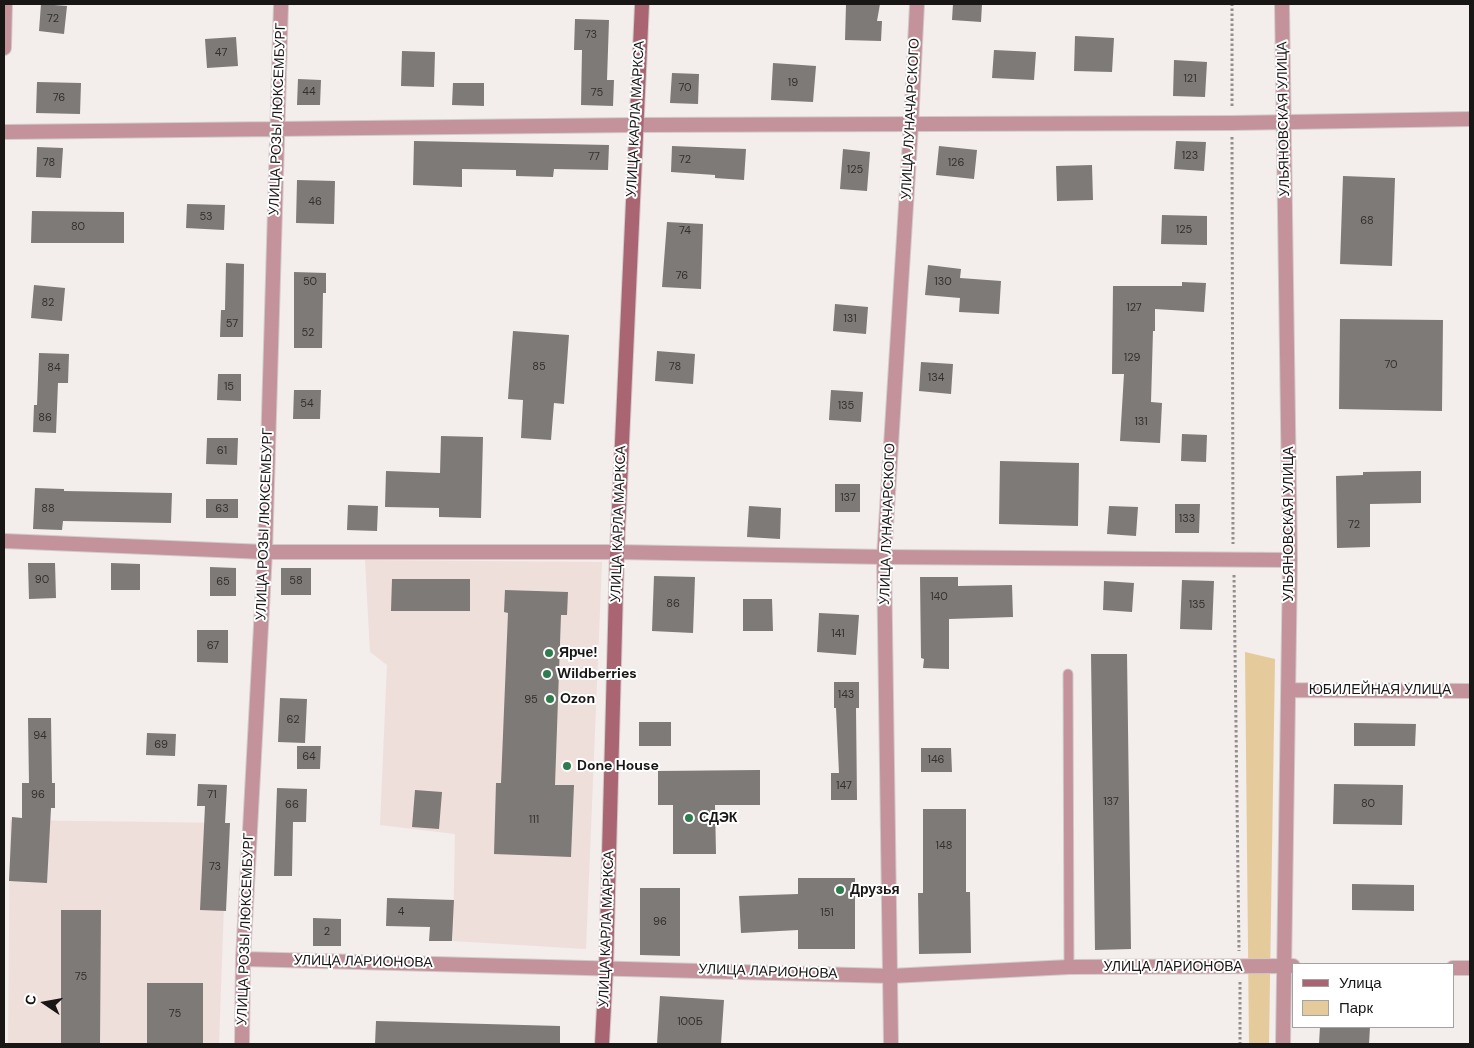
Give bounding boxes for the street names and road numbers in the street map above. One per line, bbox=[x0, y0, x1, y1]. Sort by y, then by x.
street label: УЛИЦА РОЗЫ ЛЮКСЕМБУРГ bbox=[266, 22, 290, 216]
street label: УЛИЦА ЛУНАЧАРСКОГО bbox=[898, 38, 924, 200]
street label: УЛИЦА КАРЛА МАРКСА bbox=[624, 40, 648, 198]
street label: УЛЬЯНОВСКАЯ УЛИЦА bbox=[1274, 41, 1294, 197]
street label: УЛИЦА РОЗЫ ЛЮКСЕМБУРГ bbox=[253, 427, 277, 621]
street label: УЛИЦА ЛУНАЧАРСКОГО bbox=[877, 443, 899, 605]
street label: УЛИЦА КАРЛА МАРКСА bbox=[608, 445, 630, 603]
street label: УЛЬЯНОВСКАЯ УЛИЦА bbox=[1281, 447, 1297, 601]
street label: ЮБИЛЕЙНАЯ УЛИЦА bbox=[1309, 682, 1451, 698]
street label: УЛИЦА РОЗЫ ЛЮКСЕМБУРГ bbox=[234, 832, 258, 1026]
street label: УЛИЦА КАРЛА МАРКСА bbox=[596, 850, 618, 1008]
street label: УЛИЦА ЛАРИОНОВА bbox=[293, 952, 433, 972]
street label: УЛИЦА ЛАРИОНОВА bbox=[1103, 959, 1243, 975]
street label: УЛИЦА ЛАРИОНОВА bbox=[698, 961, 838, 983]

